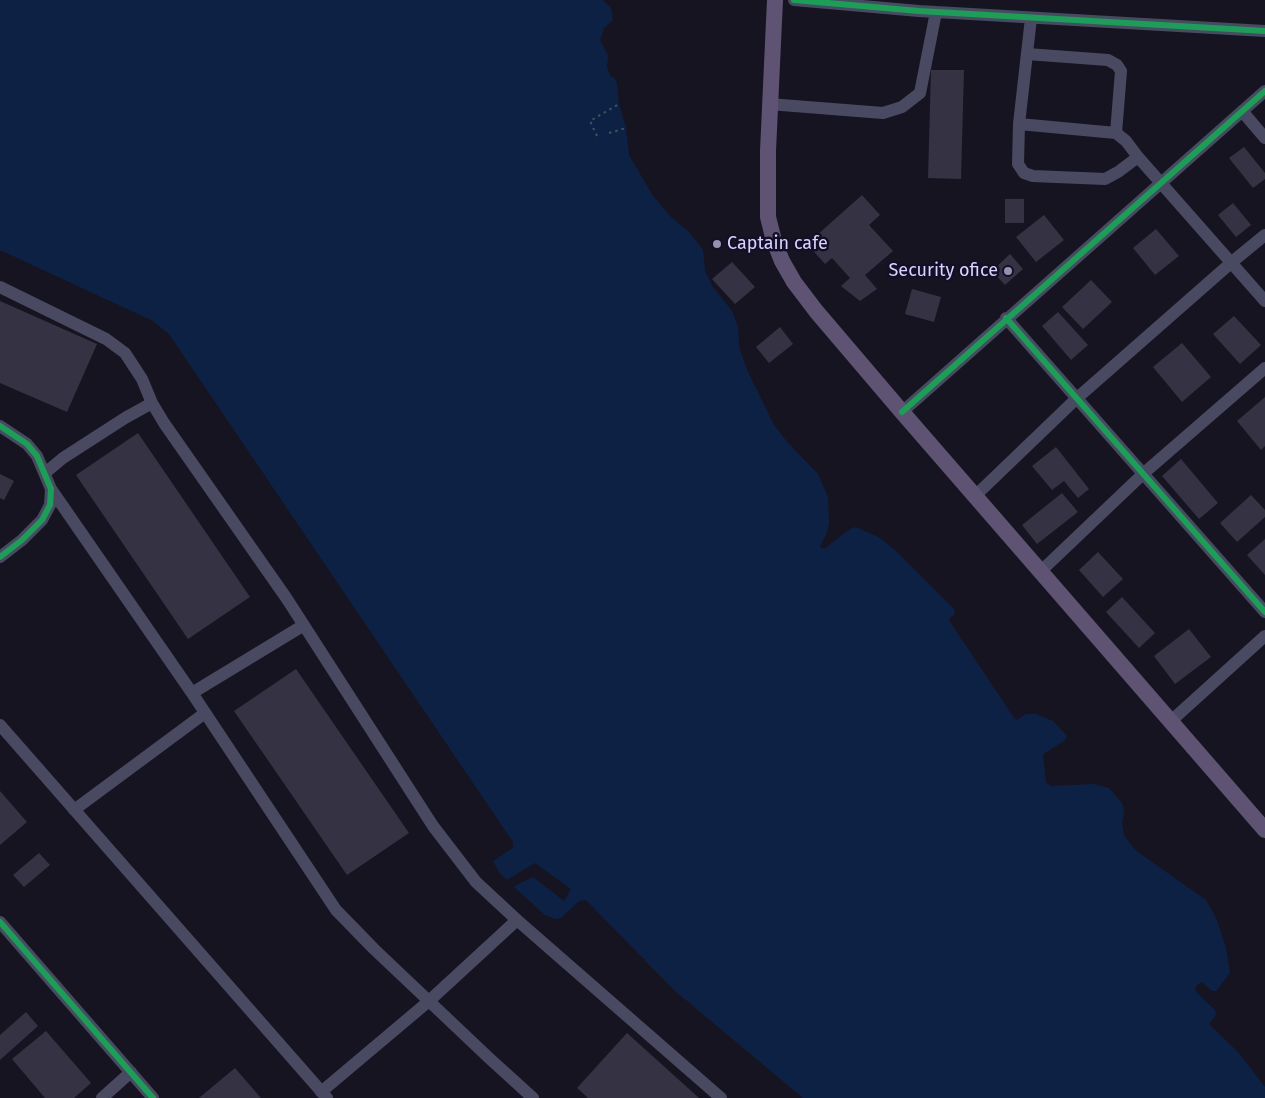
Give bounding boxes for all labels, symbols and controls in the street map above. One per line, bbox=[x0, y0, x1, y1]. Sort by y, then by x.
place label: Captain cafe bbox=[727, 233, 828, 255]
marker: Captain cafe bbox=[711, 238, 723, 250]
place label: Security ofice bbox=[889, 260, 998, 282]
marker: Security ofice bbox=[1002, 265, 1014, 277]

